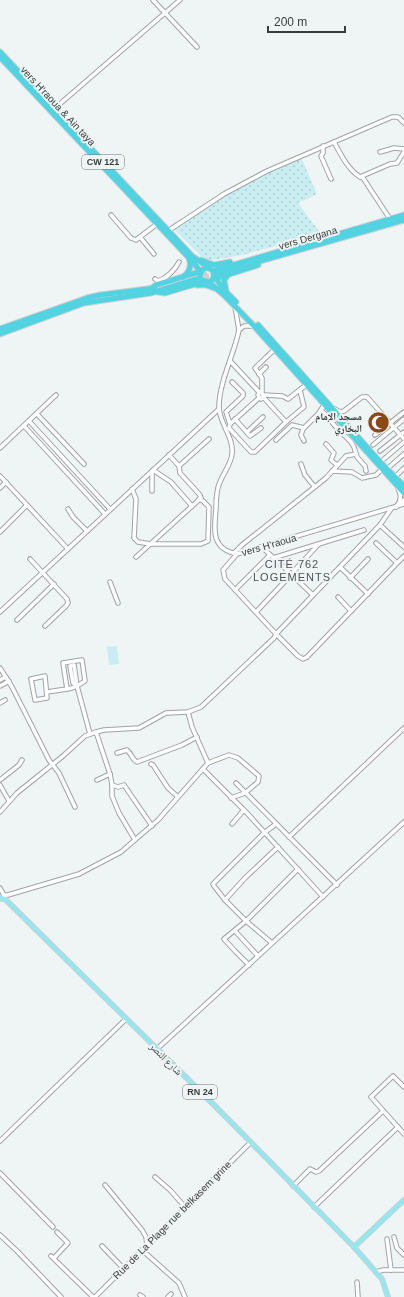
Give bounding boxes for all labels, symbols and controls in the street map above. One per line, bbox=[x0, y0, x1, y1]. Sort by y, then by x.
scale bar bbox=[268, 8, 345, 34]
text: 200 m bbox=[274, 15, 307, 29]
street label: vers H'raoua & Ain taya bbox=[18, 64, 98, 148]
road number: CW 121 bbox=[82, 155, 124, 169]
street label: vers Dergana bbox=[278, 224, 339, 252]
mosque icon: مسجد الإمام البخاري bbox=[365, 409, 391, 435]
place label: مسجد الإمام البخاري bbox=[315, 411, 362, 436]
street label: vers H'raoua bbox=[240, 532, 298, 558]
district label: CITÉ 762 LOGEMENTS bbox=[253, 558, 331, 583]
street label: شارع النصر bbox=[146, 1040, 185, 1078]
road number: RN 24 bbox=[183, 1085, 217, 1099]
street label: Rue de La Plage rue belkasem grine bbox=[111, 1158, 234, 1281]

